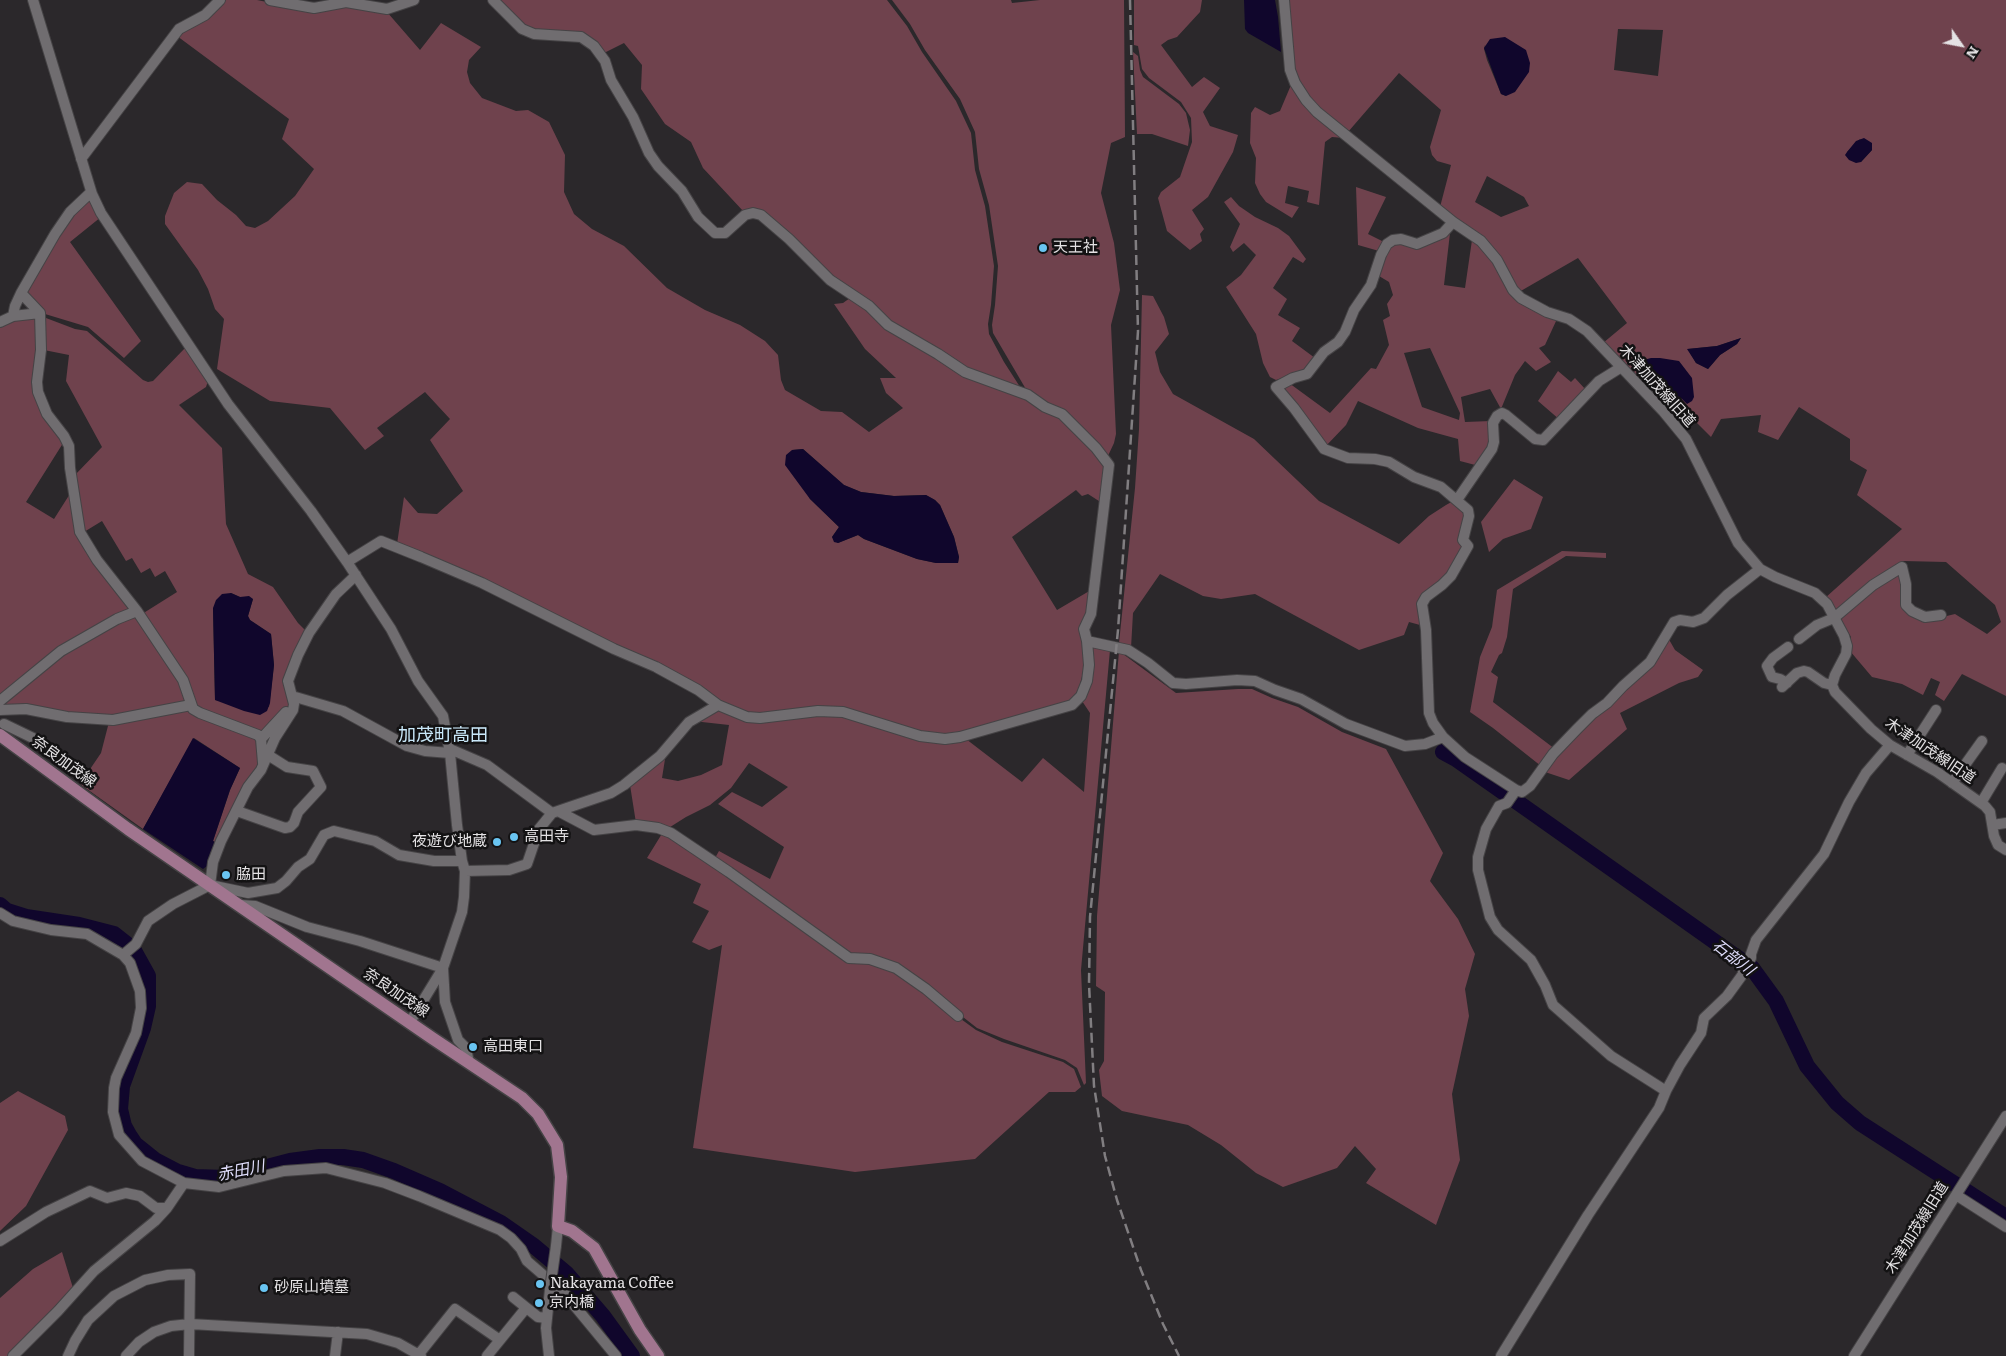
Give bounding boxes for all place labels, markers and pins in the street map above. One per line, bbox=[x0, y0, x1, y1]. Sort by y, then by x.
place label: 天王社 bbox=[1053, 239, 1098, 257]
marker: 天王社 bbox=[1037, 242, 1049, 254]
place label: 高田寺 bbox=[524, 828, 569, 846]
marker: 高田寺 bbox=[508, 831, 520, 843]
place label: 夜遊び地蔵 bbox=[412, 833, 487, 851]
marker: 夜遊び地蔵 bbox=[491, 836, 503, 848]
place label: 脇田 bbox=[236, 866, 266, 884]
marker: 脇田 bbox=[220, 869, 232, 881]
place label: 高田東口 bbox=[483, 1038, 543, 1056]
marker: 高田東口 bbox=[467, 1041, 479, 1053]
place label: Nakayama Coffee bbox=[550, 1275, 674, 1293]
marker: Nakayama Coffee bbox=[534, 1278, 546, 1290]
place label: 砂原山墳墓 bbox=[274, 1279, 349, 1297]
marker: 砂原山墳墓 bbox=[258, 1282, 270, 1294]
place label: 京内橋 bbox=[549, 1294, 594, 1312]
marker: 京内橋 bbox=[533, 1297, 545, 1309]

